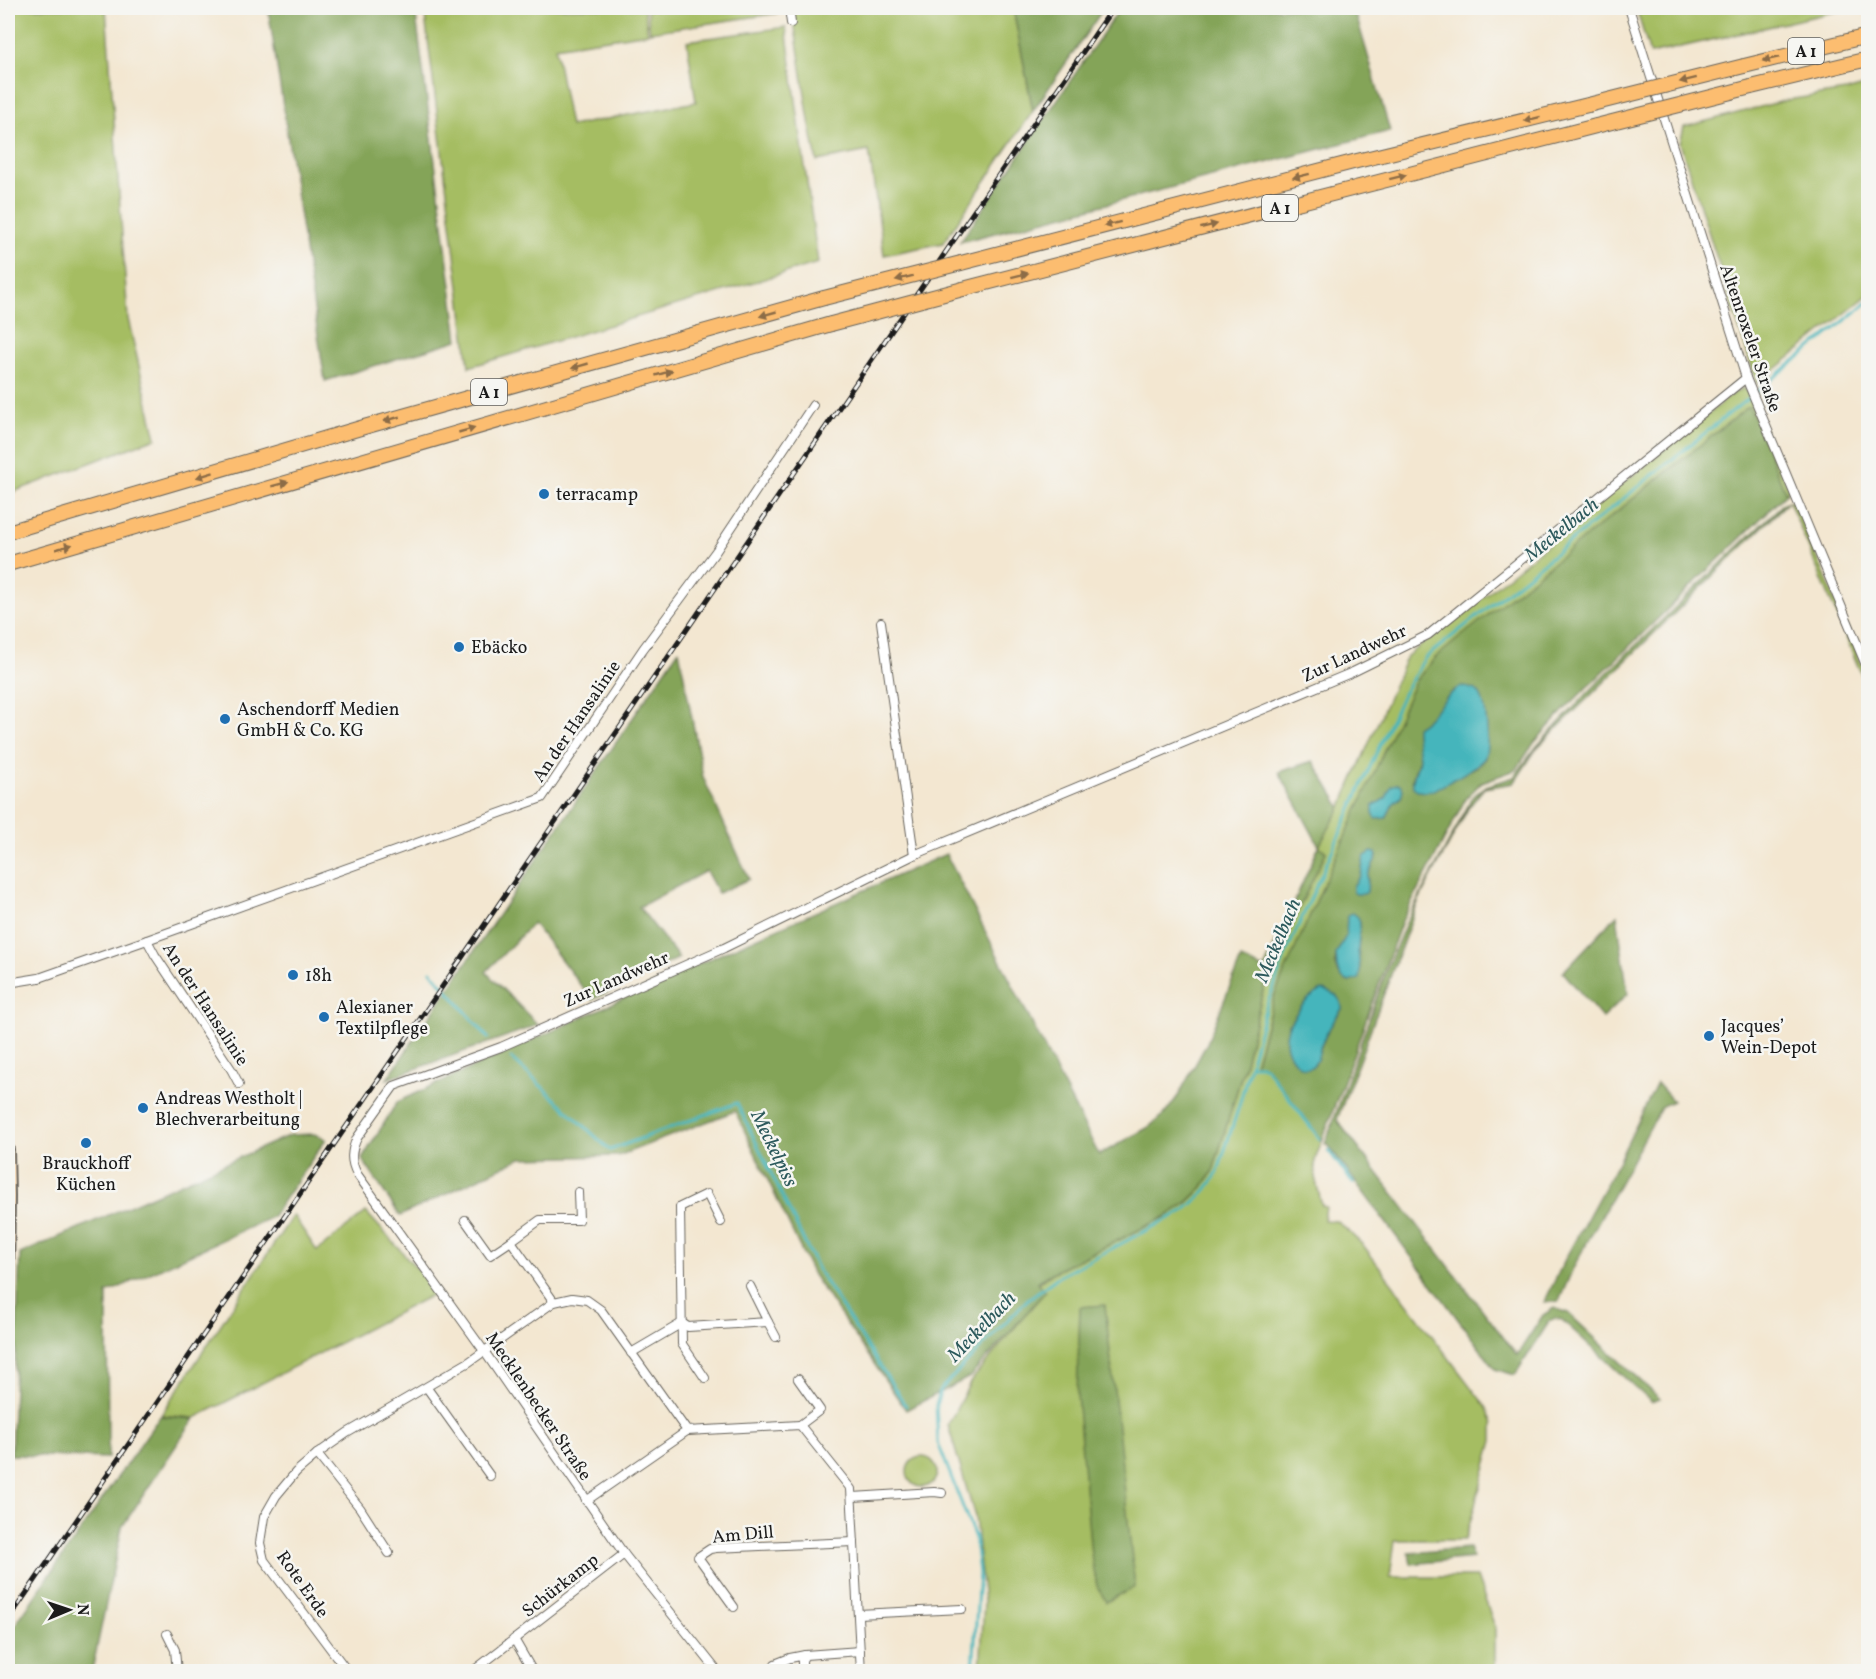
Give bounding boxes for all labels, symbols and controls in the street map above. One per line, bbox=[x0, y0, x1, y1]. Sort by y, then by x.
road number: A 1 bbox=[1788, 38, 1824, 64]
one-way arrow bbox=[1762, 55, 1780, 65]
one-way arrow bbox=[1678, 76, 1696, 85]
one-way arrow bbox=[1522, 114, 1541, 124]
one-way arrow bbox=[1292, 171, 1310, 181]
one-way arrow bbox=[1388, 172, 1407, 182]
road number: A 1 bbox=[1262, 195, 1298, 221]
one-way arrow bbox=[1103, 220, 1121, 230]
one-way arrow bbox=[1200, 221, 1218, 230]
street label: Altenroxeler Straße bbox=[1713, 261, 1787, 416]
one-way arrow bbox=[1011, 269, 1029, 279]
one-way arrow bbox=[895, 273, 913, 283]
one-way arrow bbox=[759, 310, 777, 319]
one-way arrow bbox=[571, 362, 589, 372]
one-way arrow bbox=[655, 368, 673, 377]
road number: A 1 bbox=[471, 379, 507, 405]
one-way arrow bbox=[383, 415, 401, 424]
one-way arrow bbox=[458, 425, 476, 434]
one-way arrow bbox=[196, 471, 214, 480]
one-way arrow bbox=[271, 479, 289, 488]
place label: terracamp bbox=[556, 483, 638, 508]
marker: terracamp bbox=[537, 487, 551, 501]
water label: Meckelbach bbox=[1518, 492, 1606, 570]
one-way arrow bbox=[55, 542, 73, 551]
street label: Zur Landwehr bbox=[1298, 619, 1412, 690]
place label: Ebäcko bbox=[471, 636, 527, 661]
marker: Ebäcko bbox=[452, 640, 466, 654]
street label: An der Hansalinie bbox=[527, 656, 627, 788]
place label: Aschendorff Medien GmbH & Co. KG bbox=[237, 698, 400, 744]
marker: Aschendorff Medien GmbH & Co. KG bbox=[218, 712, 232, 726]
water label: Meckelbach bbox=[1248, 895, 1309, 988]
street label: An der Hansalinie bbox=[156, 938, 254, 1071]
street label: Zur Landwehr bbox=[560, 946, 674, 1015]
place label: 18h bbox=[305, 964, 332, 989]
marker: 18h bbox=[286, 968, 300, 982]
place label: Alexianer Textilpflege bbox=[336, 996, 428, 1042]
marker: Alexianer Textilpflege bbox=[317, 1010, 331, 1024]
place label: Jacques’ Wein-Depot bbox=[1721, 1015, 1817, 1061]
marker: Jacques’ Wein-Depot bbox=[1702, 1029, 1716, 1043]
place label: Andreas Westholt | Blechverarbeitung bbox=[155, 1087, 302, 1133]
marker: Andreas Westholt | Blechverarbeitung bbox=[136, 1101, 150, 1115]
water label: Meckelpiss bbox=[742, 1105, 804, 1193]
marker: Brauckhoff Küchen bbox=[79, 1136, 93, 1150]
place label: Brauckhoff Küchen bbox=[42, 1152, 132, 1198]
water label: Meckelbach bbox=[941, 1286, 1023, 1370]
street label: Mecklenbecker Straße bbox=[479, 1328, 597, 1486]
street label: Am Dill bbox=[711, 1520, 775, 1551]
street label: Rote Erde bbox=[269, 1546, 334, 1624]
street label: Schürkamp bbox=[517, 1548, 604, 1624]
north arrow bbox=[39, 1580, 99, 1640]
text: N bbox=[71, 1603, 93, 1616]

